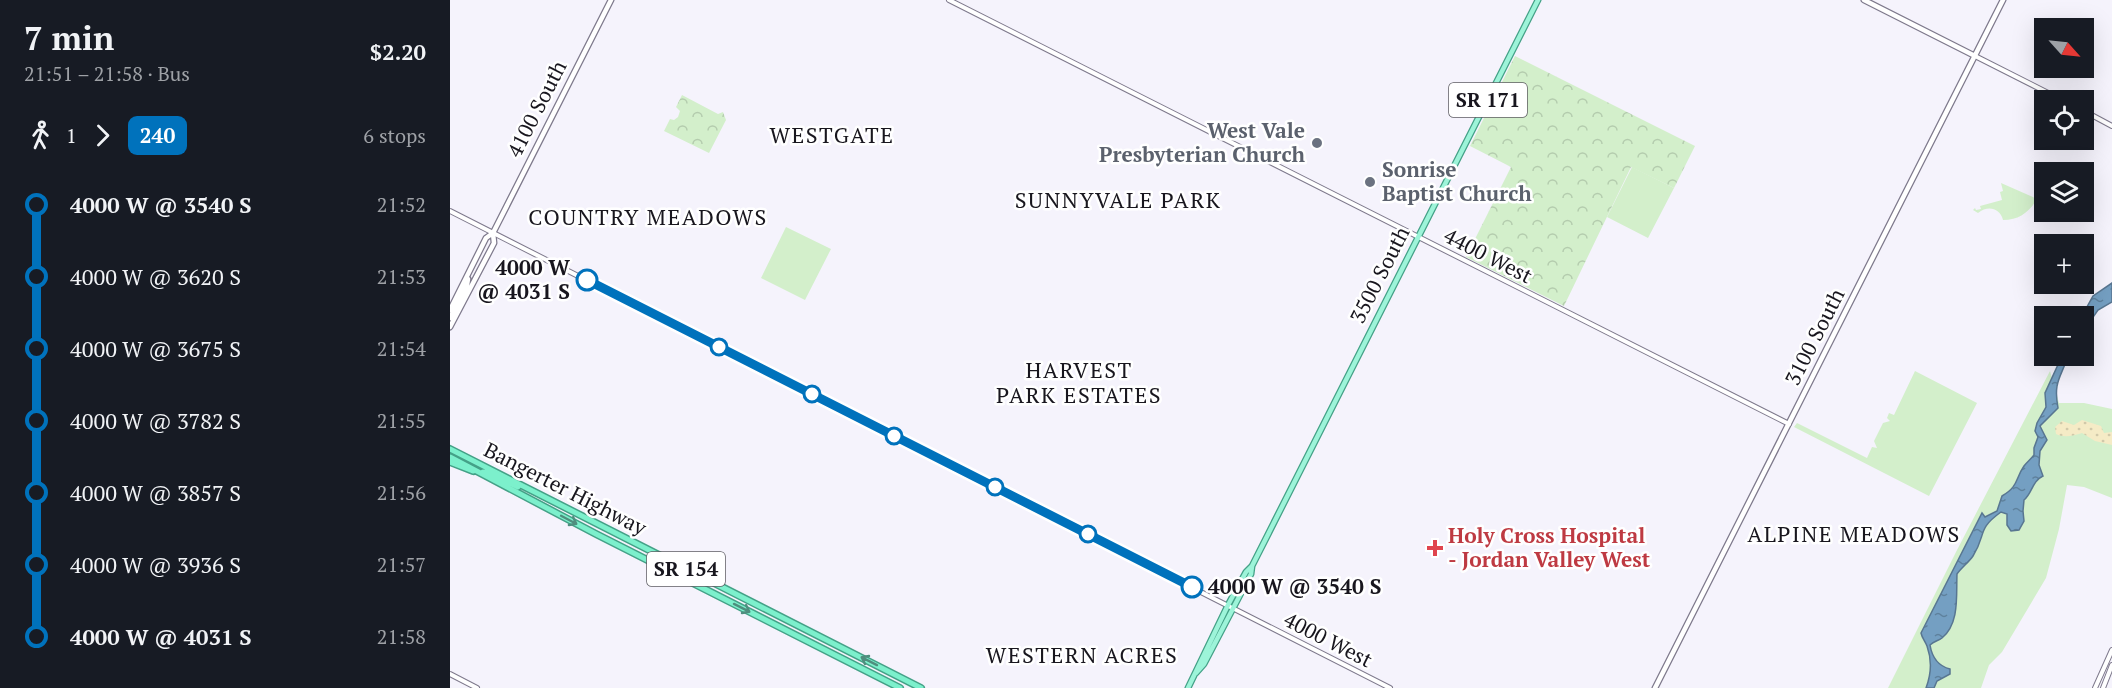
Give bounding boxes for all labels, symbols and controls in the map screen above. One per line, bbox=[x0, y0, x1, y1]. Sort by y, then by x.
text: 7 min bbox=[24, 16, 114, 59]
north arrow bbox=[2034, 18, 2094, 78]
map controls bbox=[2034, 18, 2094, 366]
text: $2.20 bbox=[370, 37, 426, 66]
street label: 4100 South bbox=[500, 55, 572, 162]
text: 21:51 – 21:58 · Bus bbox=[24, 60, 190, 87]
road number: SR 171 bbox=[1449, 83, 1527, 117]
button: locate bbox=[2034, 90, 2094, 150]
place label: West Vale Presbyterian Church bbox=[1099, 116, 1306, 168]
icon: walk bbox=[24, 119, 57, 152]
icon: forward bbox=[86, 119, 119, 152]
district label: WESTGATE bbox=[769, 120, 895, 149]
text: 240 bbox=[140, 121, 175, 149]
text: 1 bbox=[66, 122, 77, 149]
text: 6 stops bbox=[363, 122, 426, 149]
marker: West Vale Presbyterian Church bbox=[1310, 136, 1324, 150]
place label: Sonrise Baptist Church bbox=[1382, 155, 1532, 207]
button: layers bbox=[2034, 162, 2094, 222]
marker: Sonrise Baptist Church bbox=[1363, 175, 1377, 189]
district label: SUNNYVALE PARK bbox=[1015, 185, 1221, 214]
text: 4000 W @ 3540 S bbox=[70, 190, 252, 219]
text: 21:52 bbox=[377, 191, 426, 218]
district label: COUNTRY MEADOWS bbox=[528, 202, 768, 231]
street label: 3500 South bbox=[1343, 221, 1415, 328]
street label: 4400 West bbox=[1440, 221, 1538, 289]
button: + bbox=[2034, 234, 2094, 294]
place label: 4000 W @ 4031 S bbox=[477, 253, 570, 305]
text: 4000 W @ 3620 S bbox=[70, 262, 241, 291]
text: 21:53 bbox=[377, 263, 426, 290]
marker: 4000 W @ 4031 S bbox=[576, 269, 598, 291]
street label: 3100 South bbox=[1778, 283, 1850, 390]
button: − bbox=[2034, 306, 2094, 366]
text: 4000 W @ 3675 S bbox=[70, 334, 241, 363]
text: 21:54 bbox=[377, 335, 426, 362]
unlabelled marker bbox=[710, 338, 728, 356]
district label: HARVEST PARK ESTATES bbox=[996, 355, 1162, 409]
unlabelled marker bbox=[803, 385, 821, 403]
text: 4000 W @ 3782 S bbox=[70, 406, 241, 435]
text: 21:55 bbox=[377, 407, 426, 434]
unlabelled marker bbox=[885, 427, 903, 445]
street label: Bangerter Highway bbox=[479, 435, 652, 541]
text: 4000 W @ 3857 S bbox=[70, 478, 241, 507]
unlabelled marker bbox=[986, 478, 1004, 496]
text: 21:56 bbox=[377, 479, 426, 506]
one-way arrow bbox=[559, 515, 577, 526]
district label: ALPINE MEADOWS bbox=[1747, 519, 1961, 548]
place label: Holy Cross Hospital - Jordan Valley West bbox=[1448, 521, 1651, 573]
unlabelled marker bbox=[1079, 525, 1097, 543]
marker: Holy Cross Hospital - Jordan Valley West bbox=[1426, 539, 1444, 557]
text: 4000 W @ 3936 S bbox=[70, 550, 241, 579]
text: 21:57 bbox=[377, 551, 426, 578]
road number: SR 154 bbox=[647, 552, 725, 586]
place label: 4000 W @ 3540 S bbox=[1208, 572, 1381, 600]
marker: 4000 W @ 3540 S bbox=[1181, 576, 1203, 598]
one-way arrow bbox=[733, 603, 751, 614]
street label: 4000 West bbox=[1280, 605, 1378, 673]
text: 4000 W @ 4031 S bbox=[70, 622, 252, 651]
text: 21:58 bbox=[377, 623, 426, 650]
district label: WESTERN ACRES bbox=[986, 640, 1178, 669]
one-way arrow bbox=[860, 655, 878, 667]

